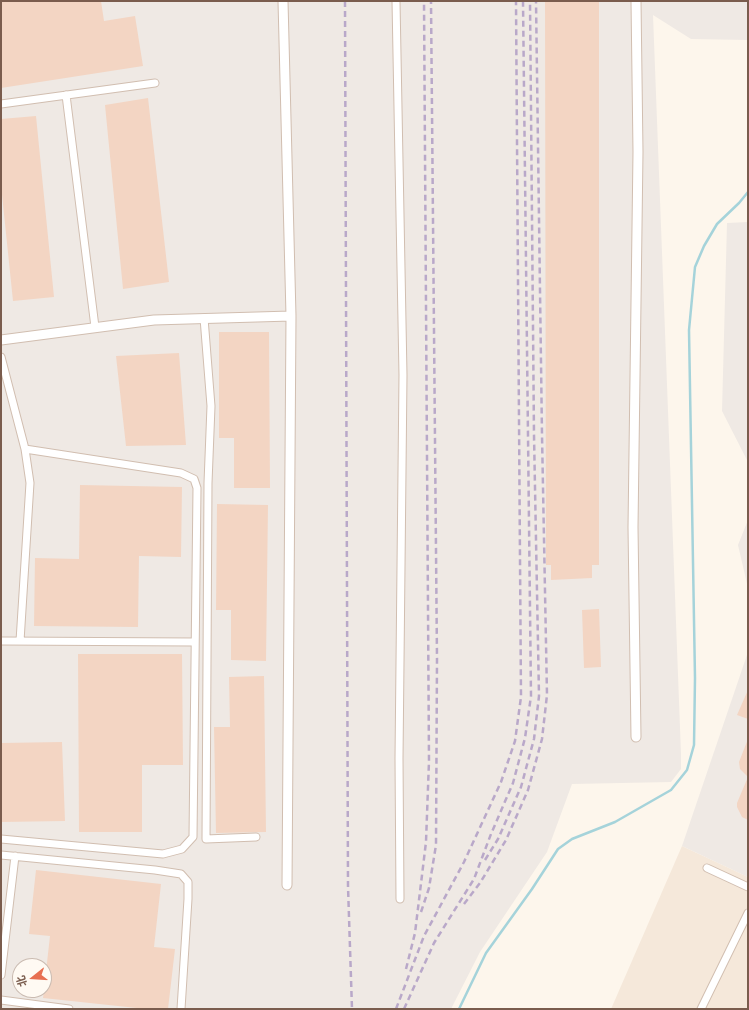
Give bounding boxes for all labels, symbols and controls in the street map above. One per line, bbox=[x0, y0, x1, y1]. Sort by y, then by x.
north arrow bbox=[12, 958, 52, 998]
text: 北 bbox=[13, 974, 30, 989]

